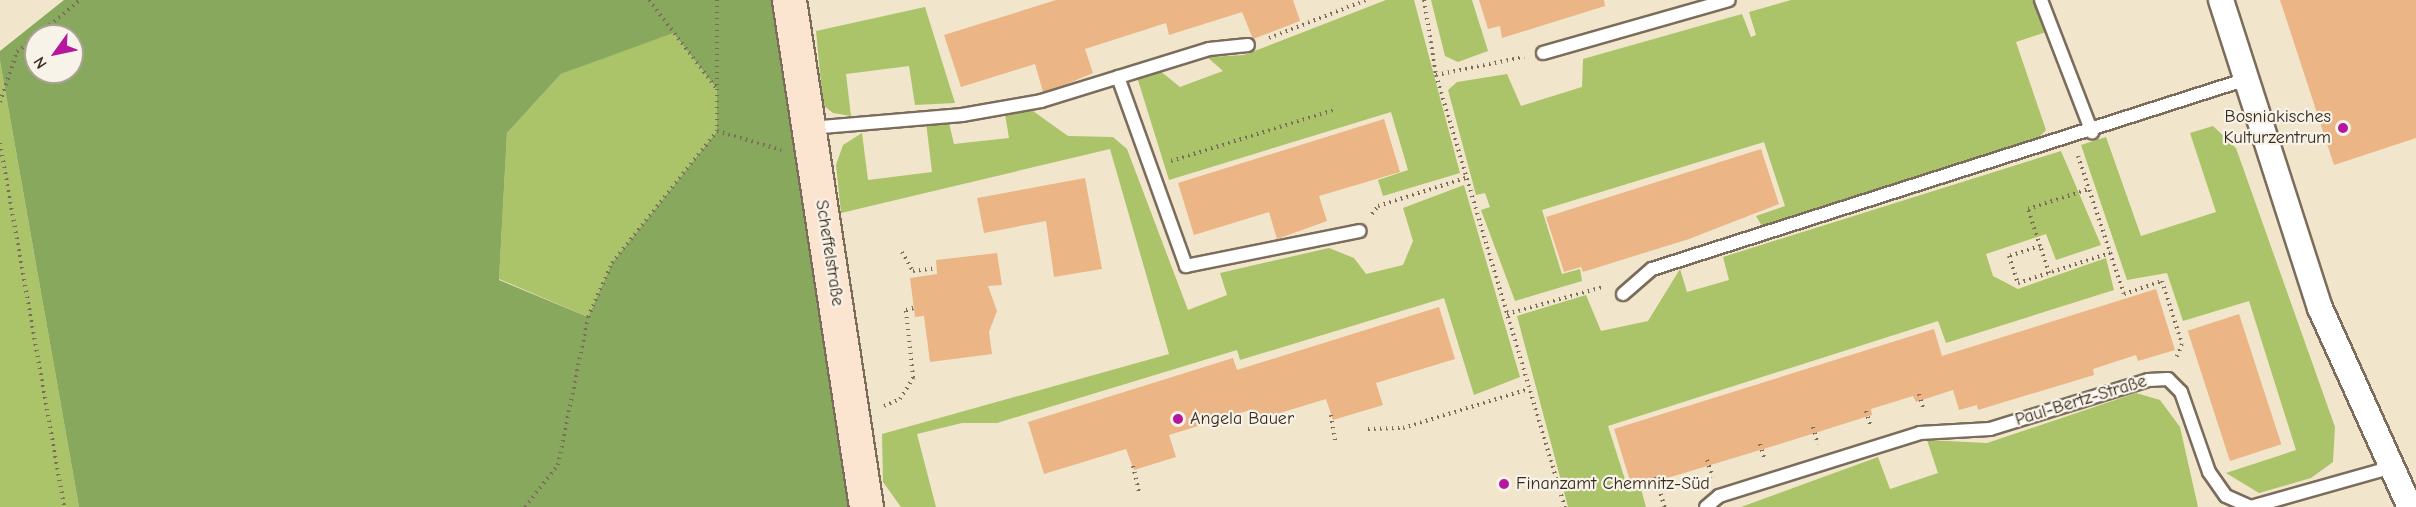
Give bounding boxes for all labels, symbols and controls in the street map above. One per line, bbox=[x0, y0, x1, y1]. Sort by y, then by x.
north arrow bbox=[24, 24, 84, 84]
text: N bbox=[30, 53, 51, 72]
place label: Bosniakisches Kulturzentrum bbox=[2224, 107, 2331, 150]
marker: Bosniakisches Kulturzentrum bbox=[2336, 121, 2350, 135]
street label: Scheffelstraße bbox=[810, 198, 848, 308]
street label: Paul-Bertz-Straße bbox=[2013, 371, 2149, 431]
place label: Angela Bauer bbox=[1190, 408, 1294, 430]
marker: Angela Bauer bbox=[1171, 412, 1185, 426]
place label: Finanzamt Chemnitz-Süd bbox=[1516, 473, 1710, 495]
marker: Finanzamt Chemnitz-Süd bbox=[1497, 477, 1511, 491]

